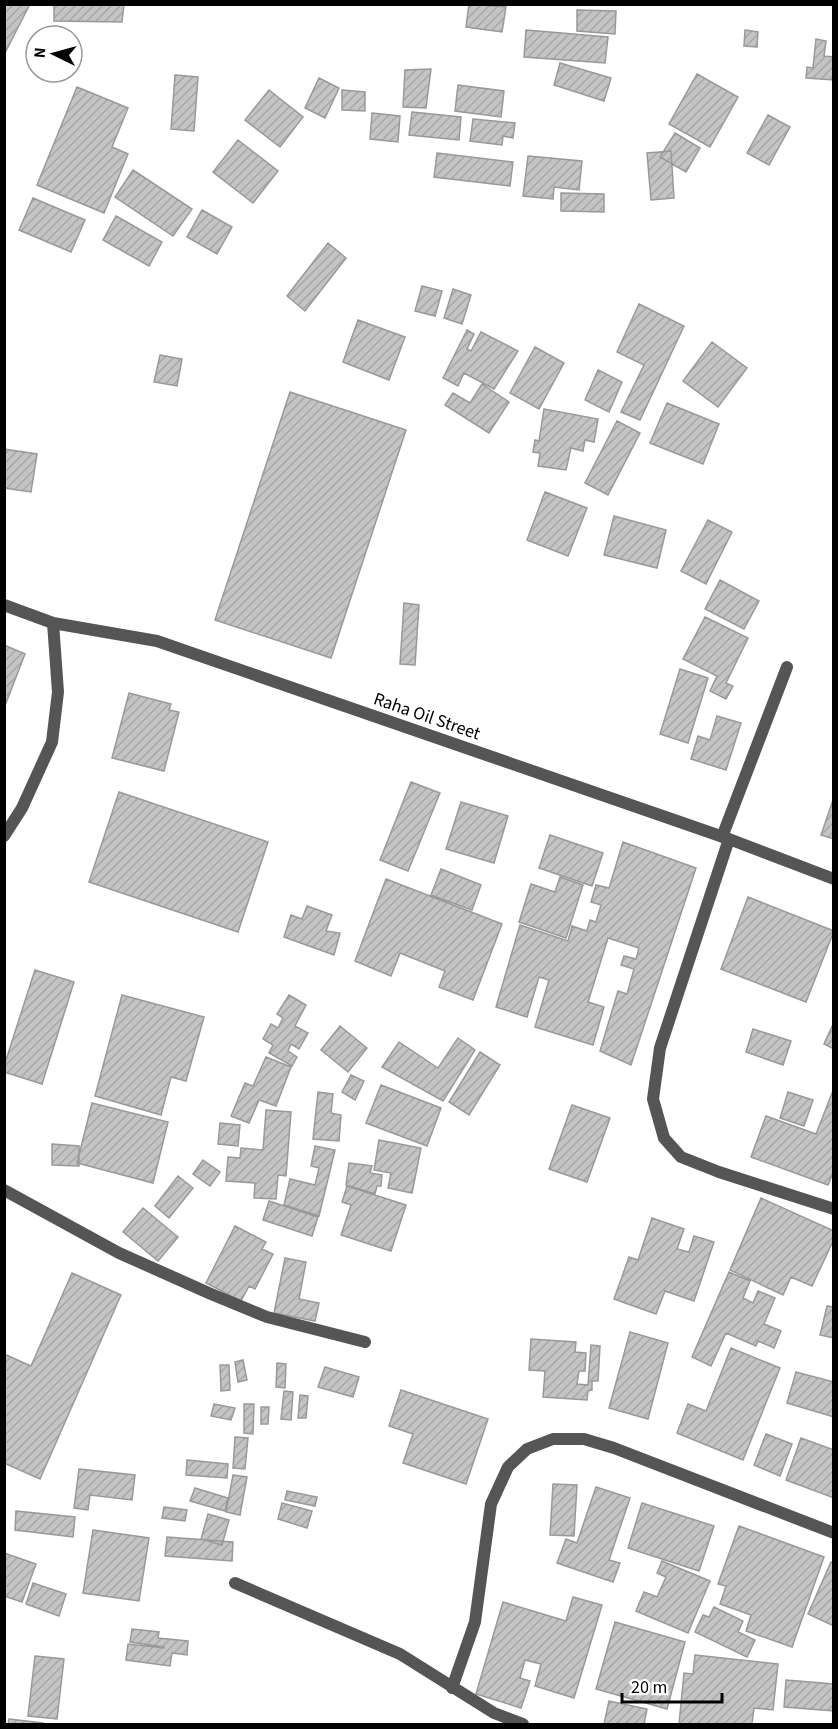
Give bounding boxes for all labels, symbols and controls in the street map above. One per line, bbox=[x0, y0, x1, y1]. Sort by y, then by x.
north arrow bbox=[24, 24, 84, 84]
text: N bbox=[29, 47, 51, 59]
street label: Raha Oil Street bbox=[370, 687, 484, 746]
scale bar bbox=[622, 1666, 722, 1704]
text: 20 m bbox=[631, 1675, 667, 1700]

